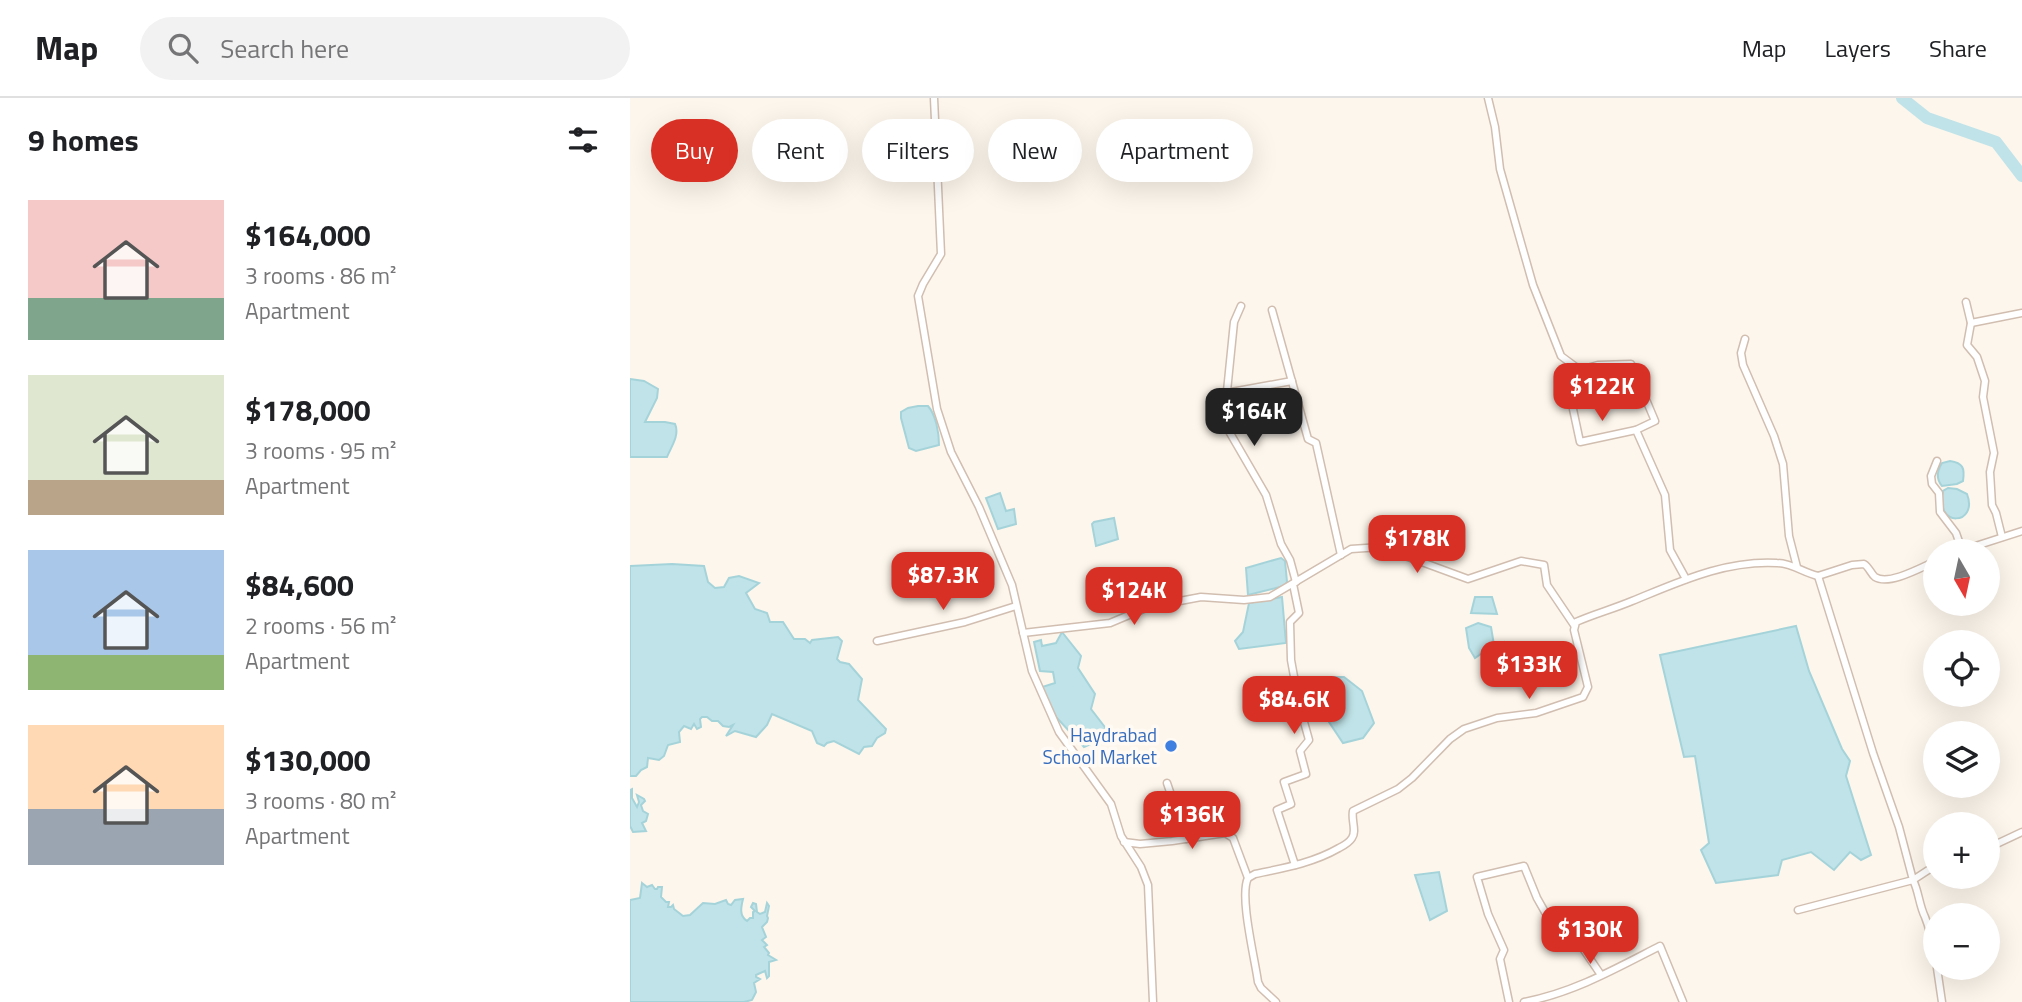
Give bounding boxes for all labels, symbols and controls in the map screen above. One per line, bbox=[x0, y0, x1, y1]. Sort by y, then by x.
search box bbox=[140, 17, 630, 80]
text: Map bbox=[35, 23, 98, 73]
icon: search bbox=[164, 29, 202, 67]
text: Search here bbox=[220, 29, 349, 68]
text: Map bbox=[1742, 30, 1787, 66]
text: Layers bbox=[1825, 30, 1891, 66]
text: Share bbox=[1929, 30, 1987, 66]
text: 9 homes bbox=[28, 117, 139, 163]
chip: Buy bbox=[651, 119, 738, 182]
chip: Rent bbox=[752, 119, 848, 182]
chip: Filters bbox=[862, 119, 974, 182]
chip: New bbox=[988, 119, 1082, 182]
chip: Apartment bbox=[1096, 119, 1253, 182]
icon: filters bbox=[564, 121, 602, 159]
text: $164,000 bbox=[245, 212, 371, 258]
icon: home bbox=[84, 228, 168, 312]
text: 3 rooms · 86 m² bbox=[245, 258, 396, 293]
text: Apartment bbox=[245, 293, 350, 328]
pin: $122K bbox=[1553, 364, 1651, 423]
text: $122K bbox=[1569, 368, 1635, 403]
text: $178,000 bbox=[245, 387, 371, 433]
pin: $164K bbox=[1205, 388, 1303, 448]
text: $164K bbox=[1221, 393, 1287, 428]
icon: home bbox=[84, 403, 168, 487]
text: 3 rooms · 95 m² bbox=[245, 433, 396, 468]
text: Apartment bbox=[245, 468, 350, 503]
pin: $178K bbox=[1368, 516, 1466, 575]
text: $178K bbox=[1384, 520, 1450, 555]
north arrow bbox=[1923, 539, 2000, 616]
map controls bbox=[1923, 539, 2000, 980]
pin: $87.3K bbox=[886, 552, 1000, 612]
text: $87.3K bbox=[907, 557, 979, 592]
text: $84,600 bbox=[245, 562, 354, 608]
pin: $124K bbox=[1085, 568, 1183, 627]
text: $124K bbox=[1101, 572, 1167, 607]
icon: home bbox=[84, 578, 168, 662]
text: 2 rooms · 56 m² bbox=[245, 608, 396, 643]
button: locate bbox=[1923, 630, 2000, 707]
pin: $133K bbox=[1480, 642, 1578, 701]
text: Apartment bbox=[245, 643, 350, 678]
text: $133K bbox=[1496, 646, 1562, 681]
pin: $84.6K bbox=[1237, 676, 1351, 736]
text: $84.6K bbox=[1258, 681, 1330, 716]
place label: Haydrabad School Market bbox=[1042, 720, 1157, 771]
button: layers bbox=[1923, 721, 2000, 798]
text: $130,000 bbox=[245, 737, 371, 783]
marker: Haydrabad School Market bbox=[1163, 738, 1179, 754]
icon: home bbox=[84, 753, 168, 837]
text: 3 rooms · 80 m² bbox=[245, 783, 396, 818]
pin: $136K bbox=[1143, 792, 1241, 851]
text: $136K bbox=[1159, 796, 1225, 831]
button: + bbox=[1923, 812, 2000, 889]
text: Apartment bbox=[245, 818, 350, 853]
button: − bbox=[1923, 903, 2000, 980]
pin: $130K bbox=[1541, 906, 1639, 966]
text: $130K bbox=[1557, 911, 1623, 946]

